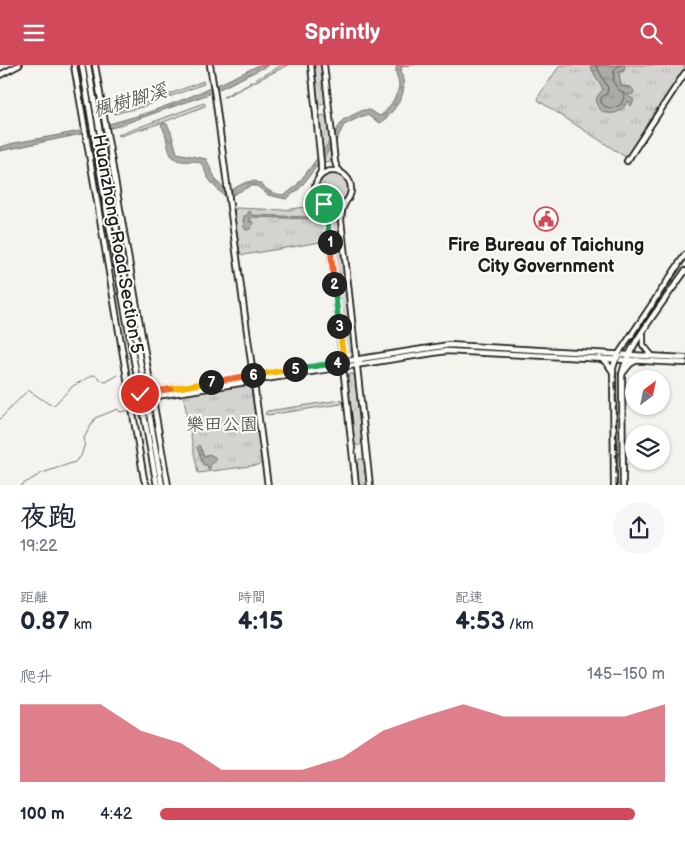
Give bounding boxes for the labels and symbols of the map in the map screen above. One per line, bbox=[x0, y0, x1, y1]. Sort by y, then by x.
water label: 楓樹腳溪 bbox=[90, 79, 171, 123]
street label: Huanzhong Road Section 5 bbox=[88, 133, 148, 355]
pin bbox=[303, 183, 345, 225]
public building icon: Fire Bureau of Taichung City Government bbox=[533, 206, 559, 232]
pin: 1 bbox=[318, 229, 342, 255]
place label: Fire Bureau of Taichung City Government bbox=[448, 235, 644, 277]
pin: 2 bbox=[322, 271, 346, 297]
pin: 3 bbox=[326, 313, 352, 339]
pin: 4 bbox=[324, 351, 350, 375]
pin: 5 bbox=[282, 357, 308, 381]
pin: 6 bbox=[240, 363, 266, 387]
pin: 7 bbox=[198, 369, 224, 395]
north arrow bbox=[625, 370, 670, 415]
pin bbox=[119, 373, 161, 415]
park label: 樂田公園 bbox=[186, 414, 258, 435]

